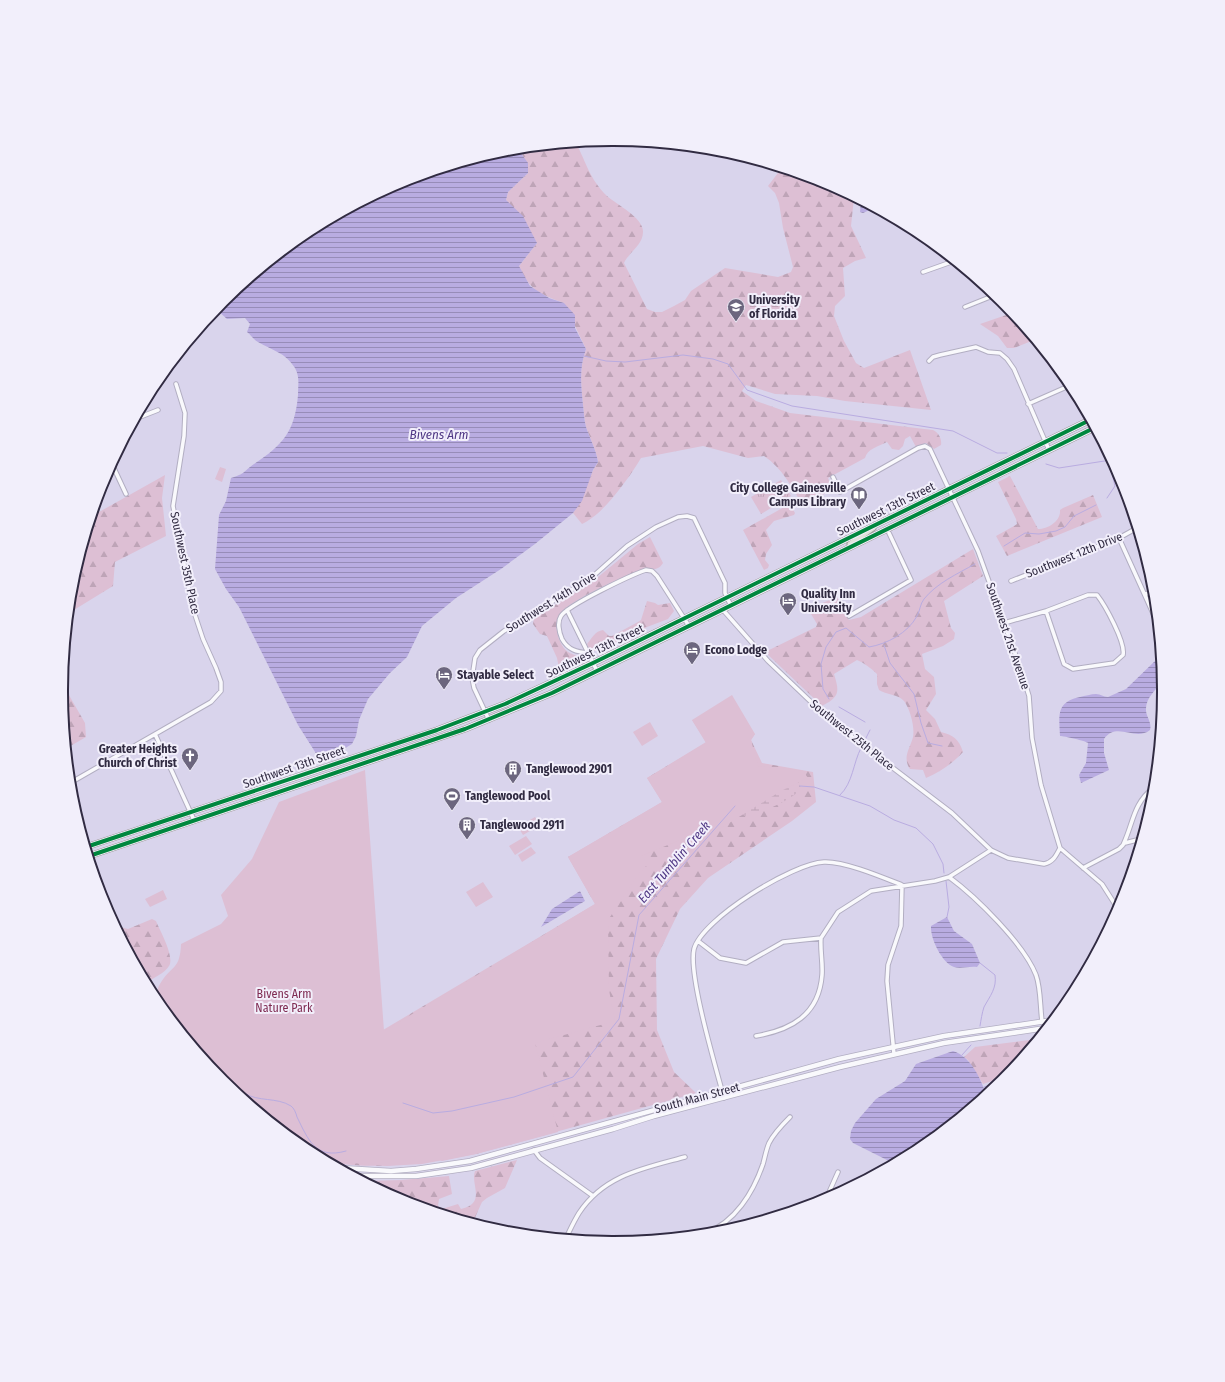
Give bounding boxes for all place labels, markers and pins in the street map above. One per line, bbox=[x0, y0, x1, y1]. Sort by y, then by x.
place label: University of Florida bbox=[749, 293, 800, 321]
school or university icon: University of Florida bbox=[726, 297, 746, 322]
place label: City College Gainesville Campus Library bbox=[730, 481, 846, 509]
library icon: City College Gainesville Campus Library bbox=[849, 485, 869, 510]
place label: Quality Inn University bbox=[801, 587, 855, 615]
hotel icon: Quality Inn University bbox=[778, 591, 798, 616]
hotel icon: Econo Lodge bbox=[682, 640, 702, 665]
place label: Econo Lodge bbox=[705, 643, 767, 657]
hotel icon: Stayable Select bbox=[434, 665, 454, 690]
place label: Stayable Select bbox=[457, 668, 535, 682]
place label: Greater Heights Church of Christ bbox=[98, 742, 178, 770]
church icon: Greater Heights Church of Christ bbox=[180, 746, 200, 771]
building icon: Tanglewood 2901 bbox=[503, 759, 523, 784]
place label: Tanglewood 2901 bbox=[526, 762, 612, 776]
sports icon: Tanglewood Pool bbox=[442, 786, 462, 811]
place label: Tanglewood Pool bbox=[465, 789, 551, 803]
building icon: Tanglewood 2911 bbox=[457, 815, 477, 840]
place label: Tanglewood 2911 bbox=[480, 818, 564, 832]

